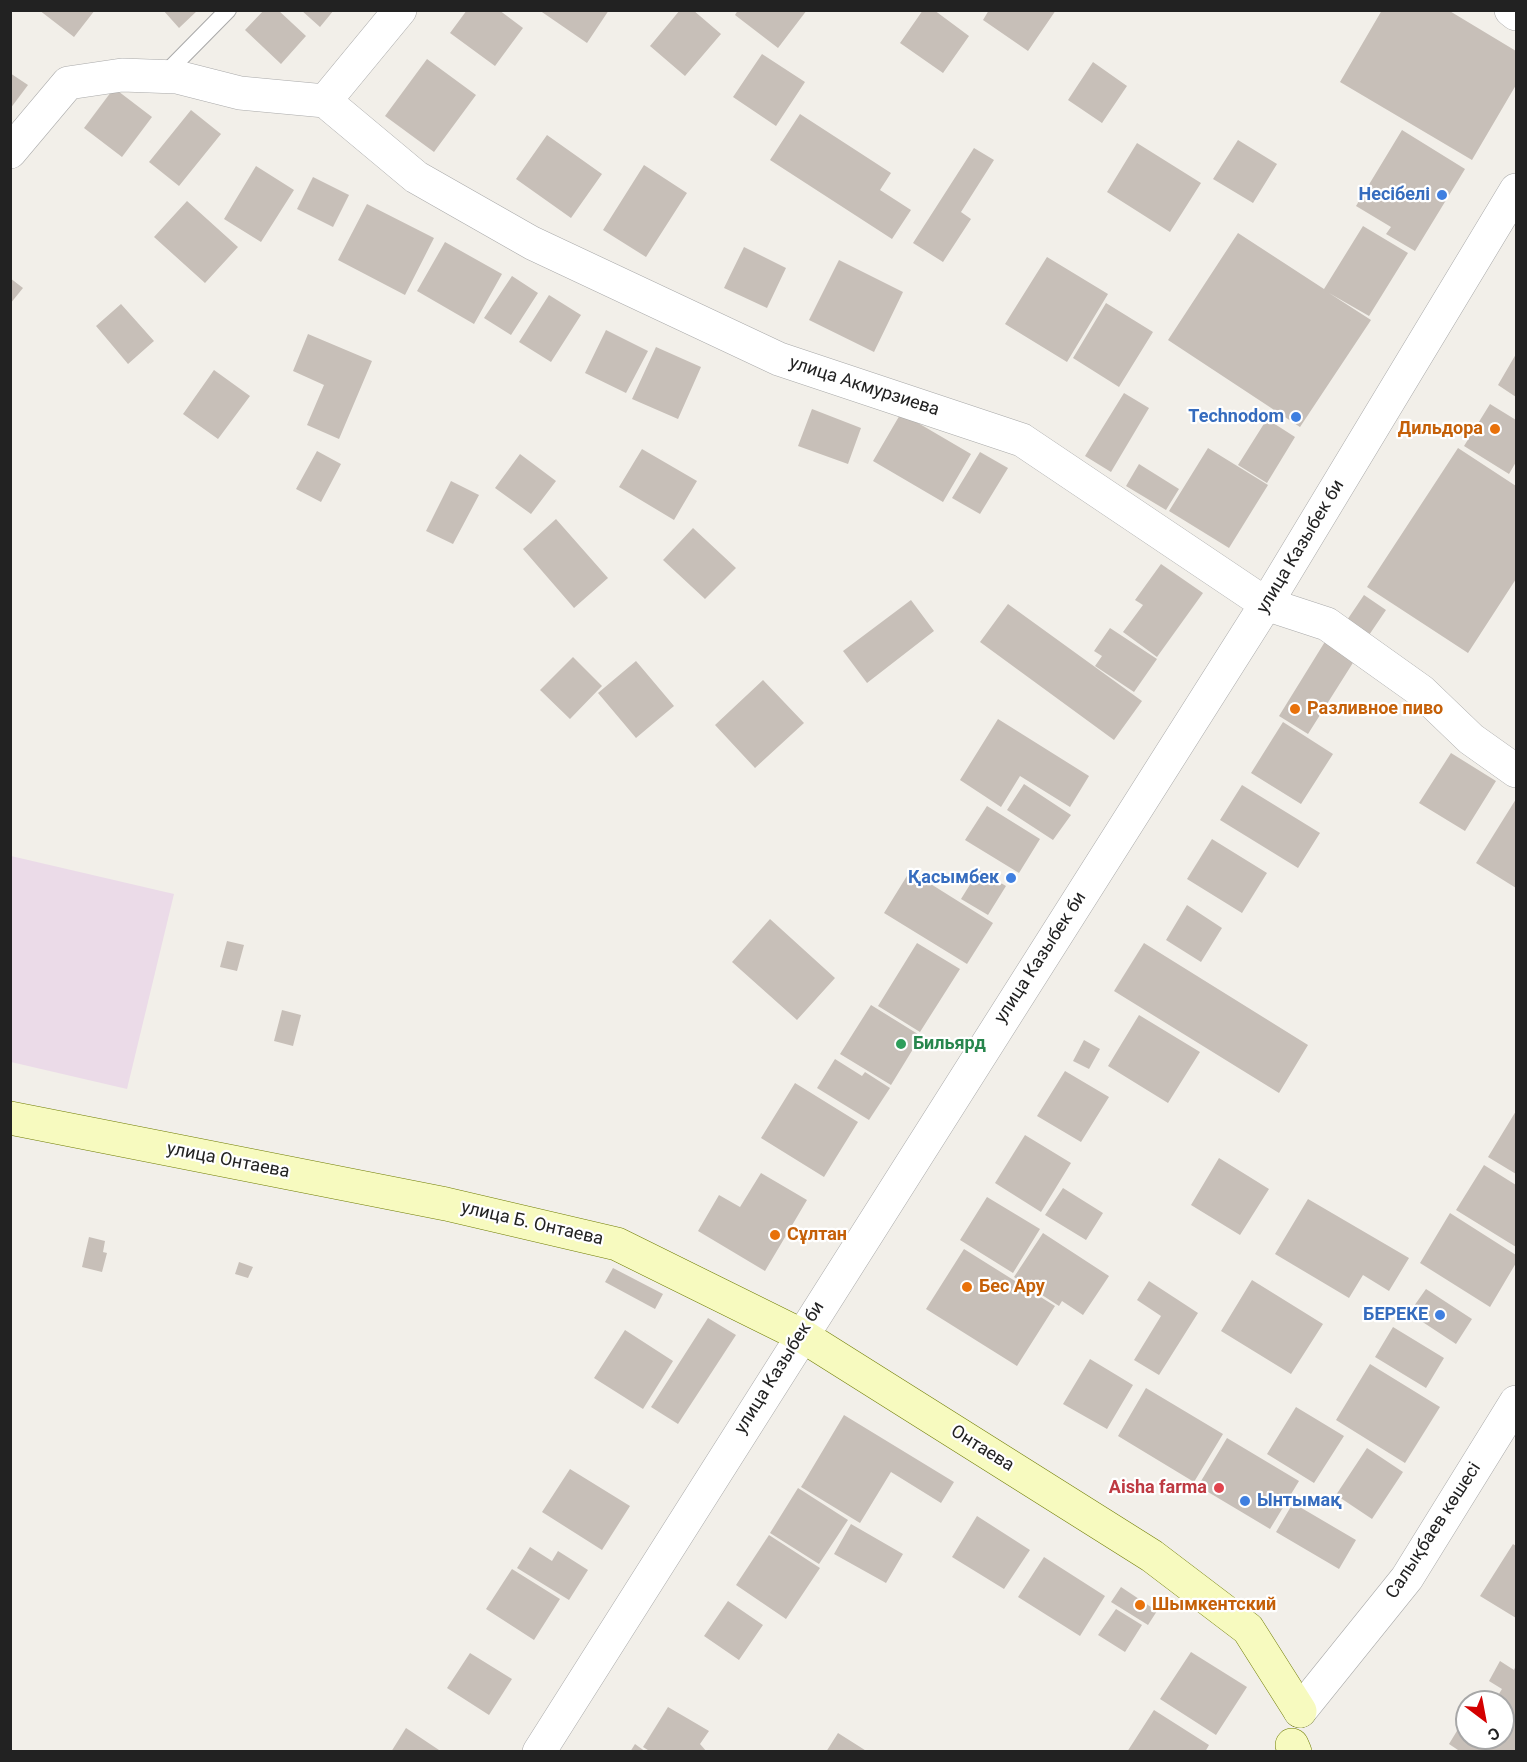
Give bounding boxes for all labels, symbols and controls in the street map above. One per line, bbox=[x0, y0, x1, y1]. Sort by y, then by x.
place label: Несібелі bbox=[1358, 184, 1430, 206]
marker: Несібелі bbox=[1435, 188, 1449, 202]
street label: улица Акмурзиева bbox=[786, 353, 942, 421]
place label: Technodom bbox=[1188, 406, 1284, 428]
marker: Technodom bbox=[1289, 410, 1303, 424]
place label: Дильдора bbox=[1398, 418, 1483, 440]
marker: Дильдора bbox=[1488, 422, 1502, 436]
street label: улица Казыбек би bbox=[1253, 476, 1349, 618]
place label: Разливное пиво bbox=[1307, 698, 1443, 720]
marker: Разливное пиво bbox=[1288, 702, 1302, 716]
place label: Қасымбек bbox=[908, 867, 999, 889]
marker: Қасымбек bbox=[1004, 871, 1018, 885]
street label: улица Казыбек би bbox=[990, 888, 1092, 1028]
place label: Бильярд bbox=[913, 1033, 986, 1055]
marker: Бильярд bbox=[894, 1037, 908, 1051]
street label: улица Онтаева bbox=[165, 1139, 291, 1183]
street label: улица Б. Онтаева bbox=[459, 1197, 605, 1251]
place label: Сұлтан bbox=[787, 1224, 847, 1246]
marker: Сұлтан bbox=[768, 1228, 782, 1242]
place label: Бес Ару bbox=[979, 1276, 1045, 1298]
marker: Бес Ару bbox=[960, 1280, 974, 1294]
street label: улица Казыбек би bbox=[731, 1298, 829, 1438]
place label: БЕРЕКЕ bbox=[1363, 1304, 1428, 1326]
marker: БЕРЕКЕ bbox=[1433, 1308, 1447, 1322]
street label: Онтаева bbox=[946, 1421, 1018, 1477]
street label: Салықбаев көшесі bbox=[1382, 1459, 1486, 1603]
place label: Aisha farma bbox=[1109, 1477, 1207, 1499]
marker: Aisha farma bbox=[1212, 1481, 1226, 1495]
place label: Ынтымақ bbox=[1257, 1490, 1342, 1512]
marker: Ынтымақ bbox=[1238, 1494, 1252, 1508]
place label: Шымкентский bbox=[1152, 1594, 1276, 1616]
marker: Шымкентский bbox=[1133, 1598, 1147, 1612]
north arrow bbox=[1455, 1690, 1515, 1750]
text: С bbox=[1484, 1723, 1503, 1745]

